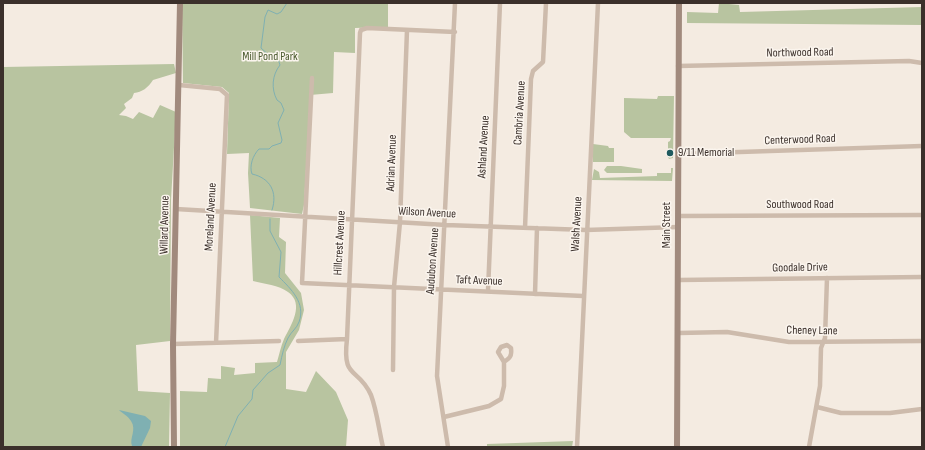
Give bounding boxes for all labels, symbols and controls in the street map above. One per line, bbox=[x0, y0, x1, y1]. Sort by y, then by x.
street label: Northwood Road bbox=[766, 45, 834, 61]
park label: Mill Pond Park bbox=[242, 50, 298, 64]
street label: Cambria Avenue bbox=[511, 80, 529, 146]
street label: Ashland Avenue bbox=[475, 115, 493, 179]
street label: Centerwood Road bbox=[764, 132, 836, 148]
street label: Adrian Avenue bbox=[384, 134, 400, 192]
place label: 9/11 Memorial bbox=[678, 146, 734, 160]
marker: 9/11 Memorial bbox=[665, 148, 675, 158]
street label: Moreland Avenue bbox=[202, 182, 220, 252]
street label: Willard Avenue bbox=[157, 196, 173, 254]
street label: Walsh Avenue bbox=[568, 196, 586, 252]
street label: Southwood Road bbox=[766, 198, 834, 212]
street label: Main Street bbox=[660, 202, 674, 248]
street label: Wilson Avenue bbox=[398, 204, 456, 222]
street label: Hillcrest Avenue bbox=[331, 210, 349, 276]
street label: Audubon Avenue bbox=[423, 227, 443, 295]
street label: Goodale Drive bbox=[772, 260, 828, 276]
street label: Taft Avenue bbox=[455, 273, 503, 289]
street label: Cheney Lane bbox=[786, 323, 838, 339]

